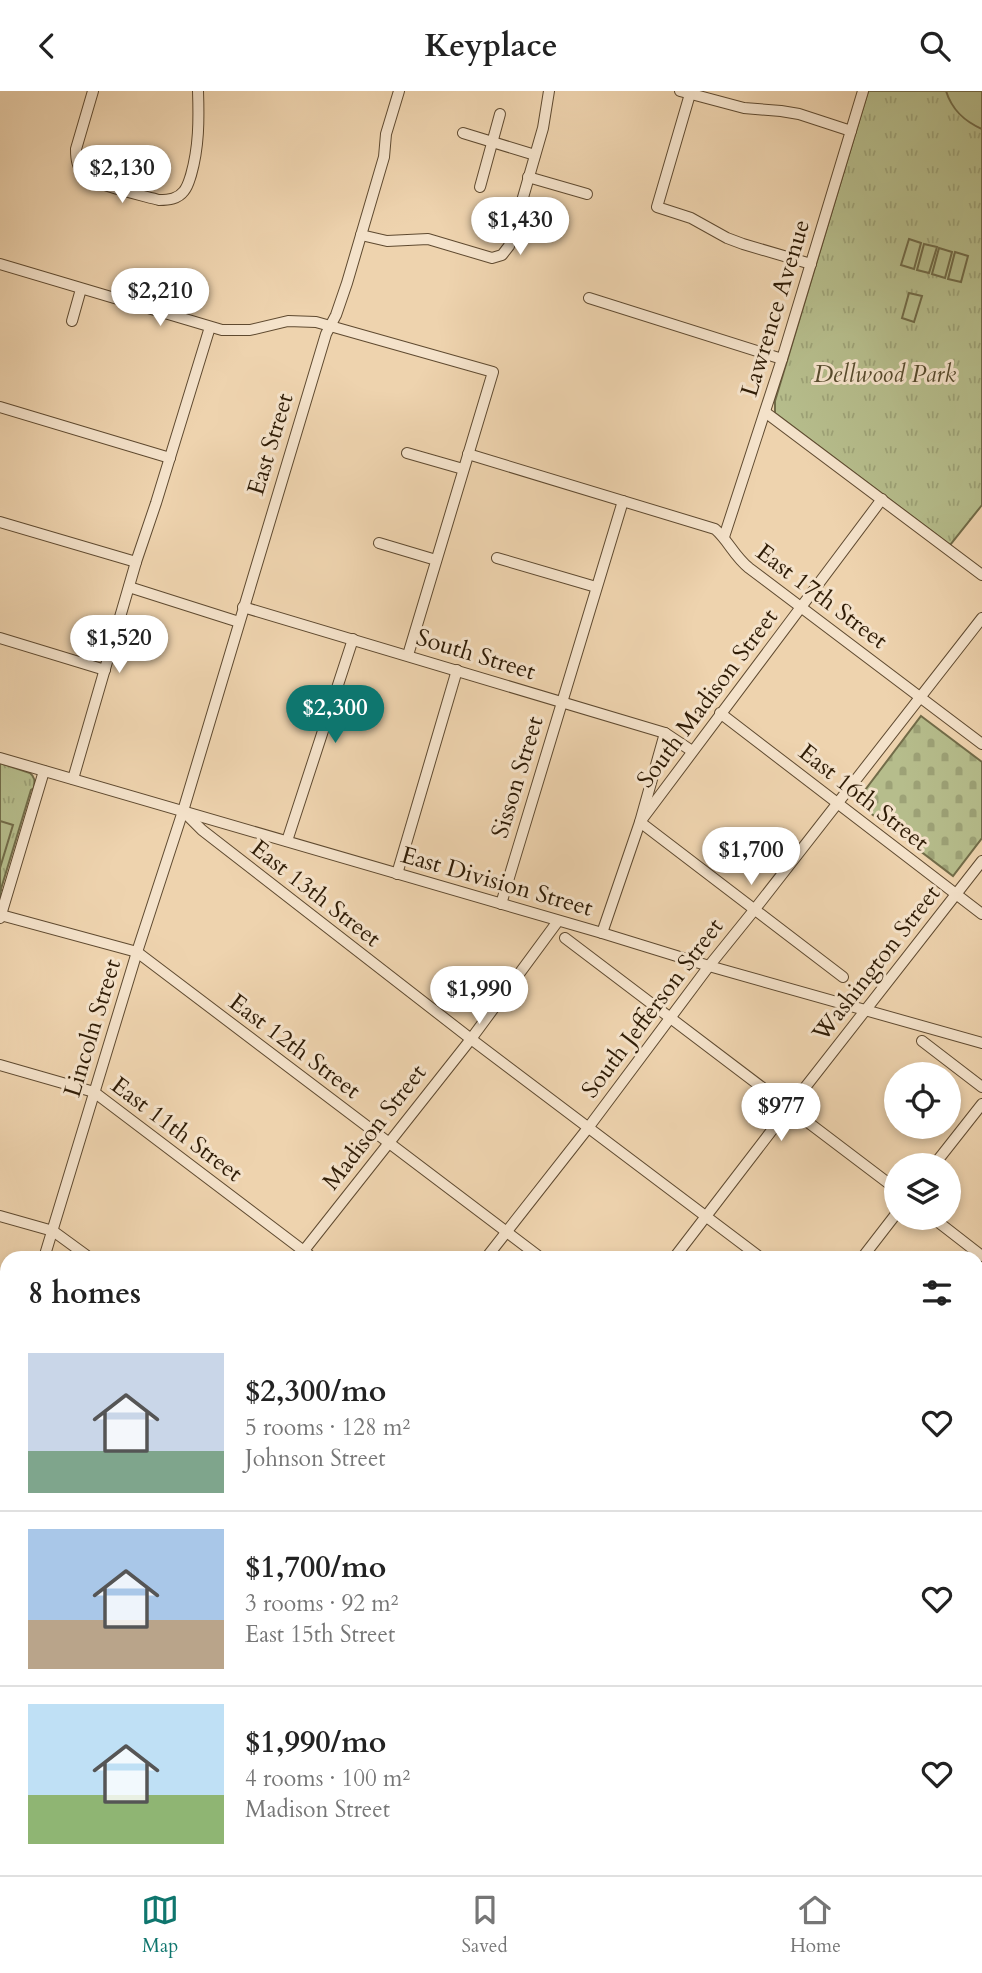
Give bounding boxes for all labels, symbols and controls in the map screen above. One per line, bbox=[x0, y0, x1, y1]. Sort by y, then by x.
text: Keyplace bbox=[424, 24, 558, 68]
icon: back bbox=[28, 27, 66, 65]
icon: search bbox=[916, 27, 954, 65]
pin: $2,130 bbox=[65, 145, 179, 205]
text: $2,130 bbox=[89, 152, 155, 183]
pin: $1,430 bbox=[463, 197, 577, 257]
text: $1,430 bbox=[487, 204, 553, 235]
street label: Lawrence Avenue bbox=[733, 216, 818, 401]
pin: $2,210 bbox=[103, 268, 217, 328]
text: $2,210 bbox=[127, 275, 193, 306]
park label: Dellwood Park bbox=[814, 358, 956, 391]
street label: East Street bbox=[239, 389, 302, 499]
street label: East 17th Street bbox=[749, 536, 895, 657]
street label: South Madison Street bbox=[629, 602, 786, 795]
pin: $1,520 bbox=[62, 615, 176, 675]
street label: South Street bbox=[412, 621, 540, 688]
text: $1,520 bbox=[86, 622, 152, 653]
pin: $2,300 bbox=[278, 685, 392, 745]
text: $2,300 bbox=[302, 692, 368, 723]
street label: Sisson Street bbox=[483, 712, 552, 842]
street label: East 16th Street bbox=[792, 736, 936, 859]
pin: $1,700 bbox=[694, 827, 808, 887]
street label: East 13th Street bbox=[244, 832, 388, 955]
text: $1,700 bbox=[718, 834, 784, 865]
street label: East Division Street bbox=[397, 838, 597, 925]
street label: Washington Street bbox=[804, 878, 948, 1049]
street label: South Jefferson Street bbox=[574, 911, 731, 1105]
street label: Lincoln Street bbox=[56, 955, 129, 1101]
pin: $1,990 bbox=[422, 967, 536, 1026]
text: $1,990 bbox=[446, 973, 512, 1004]
street label: East 12th Street bbox=[222, 986, 368, 1107]
street label: Madison Street bbox=[315, 1057, 434, 1197]
map controls bbox=[884, 1062, 961, 1230]
button: locate bbox=[884, 1062, 961, 1139]
street label: East 11th Street bbox=[104, 1069, 250, 1190]
pin: $977 bbox=[740, 1083, 822, 1143]
text: $977 bbox=[757, 1090, 805, 1121]
button: layers bbox=[884, 1153, 961, 1230]
text: 8 homes bbox=[28, 1273, 141, 1314]
icon: filters bbox=[918, 1274, 956, 1312]
text: $2,300/mo bbox=[245, 1371, 386, 1412]
icon: home bbox=[84, 1381, 168, 1465]
icon: heart bbox=[918, 1404, 956, 1442]
text: 5 rooms · 128 m² bbox=[245, 1412, 410, 1443]
text: Johnson Street bbox=[245, 1443, 386, 1474]
text: $1,700/mo bbox=[245, 1547, 386, 1588]
icon: home bbox=[84, 1557, 168, 1641]
icon: heart bbox=[918, 1580, 956, 1618]
text: 3 rooms · 92 m² bbox=[245, 1588, 398, 1619]
text: East 15th Street bbox=[245, 1619, 395, 1650]
text: $1,990/mo bbox=[245, 1722, 386, 1763]
icon: home bbox=[84, 1732, 168, 1816]
icon: heart bbox=[918, 1755, 956, 1793]
text: 4 rooms · 100 m² bbox=[245, 1763, 410, 1794]
text: Madison Street bbox=[245, 1794, 390, 1825]
tab: Map bbox=[141, 1891, 179, 1959]
tab: Saved bbox=[462, 1891, 508, 1959]
tab: Home bbox=[790, 1891, 841, 1959]

